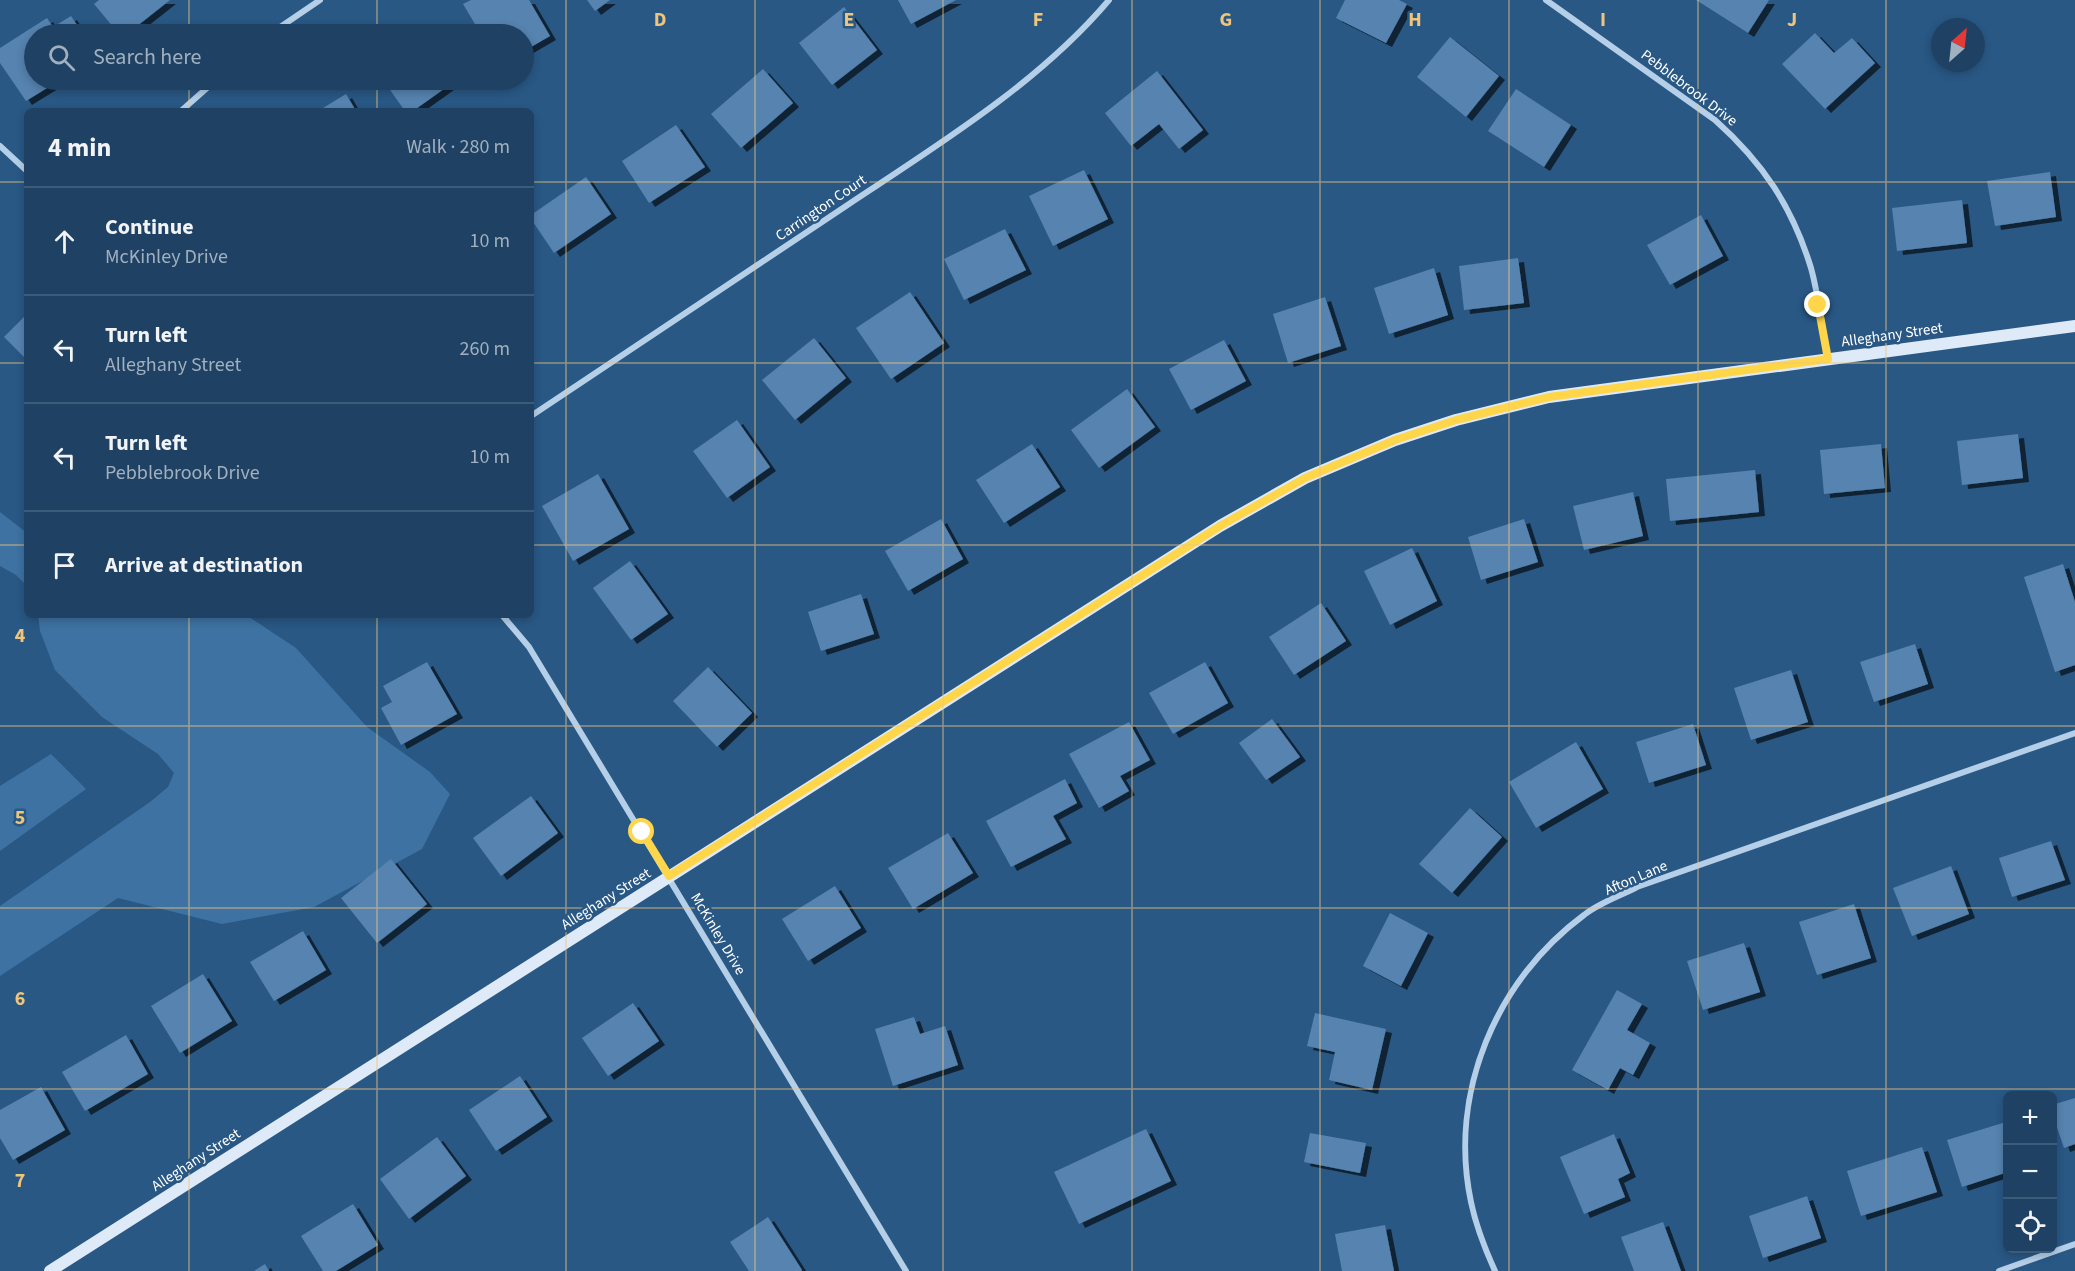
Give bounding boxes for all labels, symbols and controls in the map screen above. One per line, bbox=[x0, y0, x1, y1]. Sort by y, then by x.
text: D bbox=[654, 6, 666, 34]
text: E bbox=[844, 6, 854, 34]
text: F bbox=[1033, 6, 1043, 34]
text: G bbox=[1220, 6, 1232, 34]
text: H bbox=[1408, 6, 1422, 34]
text: I bbox=[1600, 6, 1606, 34]
text: J bbox=[1787, 6, 1797, 34]
north arrow bbox=[1931, 18, 1985, 72]
search box bbox=[24, 24, 534, 90]
icon: search bbox=[45, 41, 78, 74]
text: Search here bbox=[93, 41, 201, 73]
street label: Pebblebrook Drive bbox=[1636, 45, 1742, 131]
text: 4 min bbox=[48, 129, 111, 166]
text: Walk · 280 m bbox=[406, 133, 510, 161]
street label: Carrington Court bbox=[771, 170, 871, 246]
text: Continue bbox=[105, 211, 194, 243]
icon: ahead bbox=[48, 225, 81, 258]
text: 10 m bbox=[470, 227, 510, 255]
text: McKinley Drive bbox=[105, 243, 228, 271]
route end bbox=[1804, 291, 1830, 317]
street label: Alleghany Street bbox=[1840, 317, 1944, 353]
text: Turn left bbox=[105, 319, 187, 351]
icon: left bbox=[48, 333, 81, 366]
text: 260 m bbox=[460, 335, 510, 363]
text: Alleghany Street bbox=[105, 351, 241, 379]
text: Turn left bbox=[105, 427, 187, 459]
icon: left bbox=[48, 441, 81, 474]
text: 10 m bbox=[470, 443, 510, 471]
text: Pebblebrook Drive bbox=[105, 459, 260, 487]
icon: arrive bbox=[48, 549, 81, 582]
text: Arrive at destination bbox=[105, 549, 303, 581]
text: 4 bbox=[15, 622, 26, 650]
text: 5 bbox=[15, 804, 25, 832]
route start bbox=[628, 818, 654, 844]
street label: Afton Lane bbox=[1601, 855, 1671, 901]
street label: Alleghany Street bbox=[557, 863, 655, 935]
street label: McKinley Drive bbox=[685, 889, 751, 979]
text: 6 bbox=[15, 985, 25, 1013]
map controls bbox=[2003, 1091, 2057, 1253]
button: + bbox=[2003, 1091, 2057, 1145]
street label: Alleghany Street bbox=[147, 1123, 245, 1197]
button: − bbox=[2003, 1145, 2057, 1199]
text: 7 bbox=[15, 1167, 25, 1195]
button: locate bbox=[2003, 1199, 2057, 1253]

